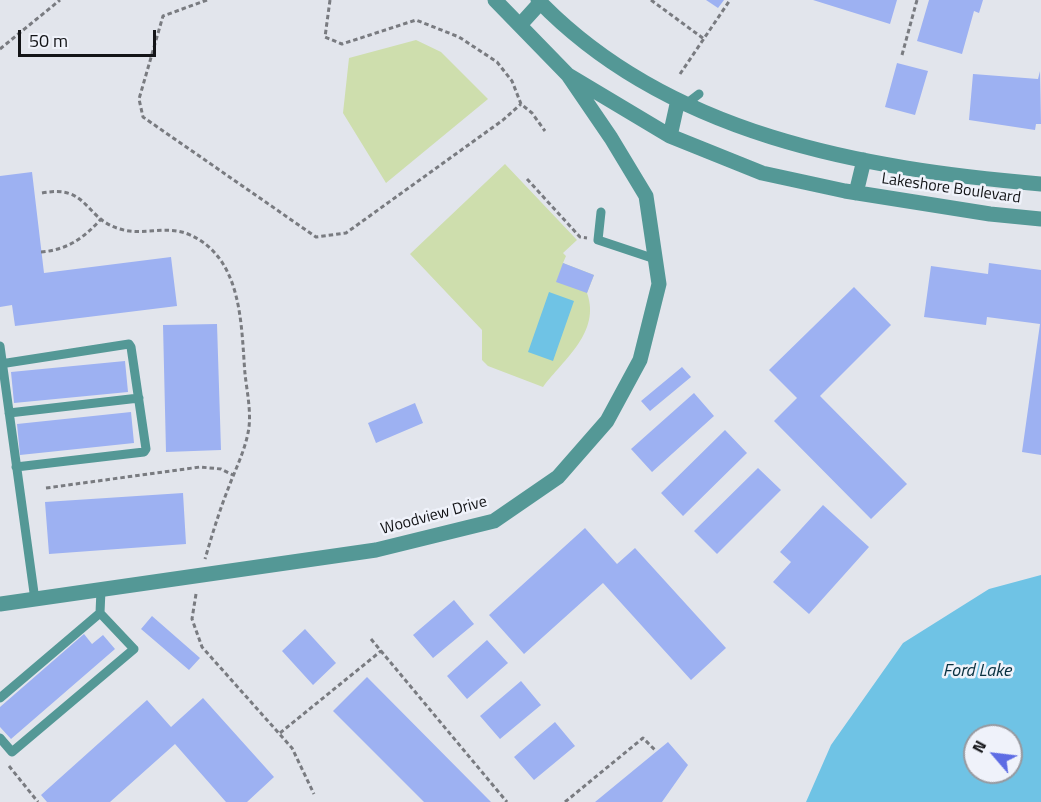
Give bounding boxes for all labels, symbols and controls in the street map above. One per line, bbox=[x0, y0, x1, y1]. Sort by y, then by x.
scale bar bbox=[21, 18, 159, 56]
text: 50 m bbox=[29, 27, 68, 54]
street label: Lakeshore Boulevard bbox=[880, 170, 1022, 208]
street label: Woodview Drive bbox=[379, 493, 489, 539]
water label: Ford Lake bbox=[943, 661, 1011, 683]
north arrow bbox=[963, 724, 1023, 784]
text: N bbox=[966, 736, 992, 757]

